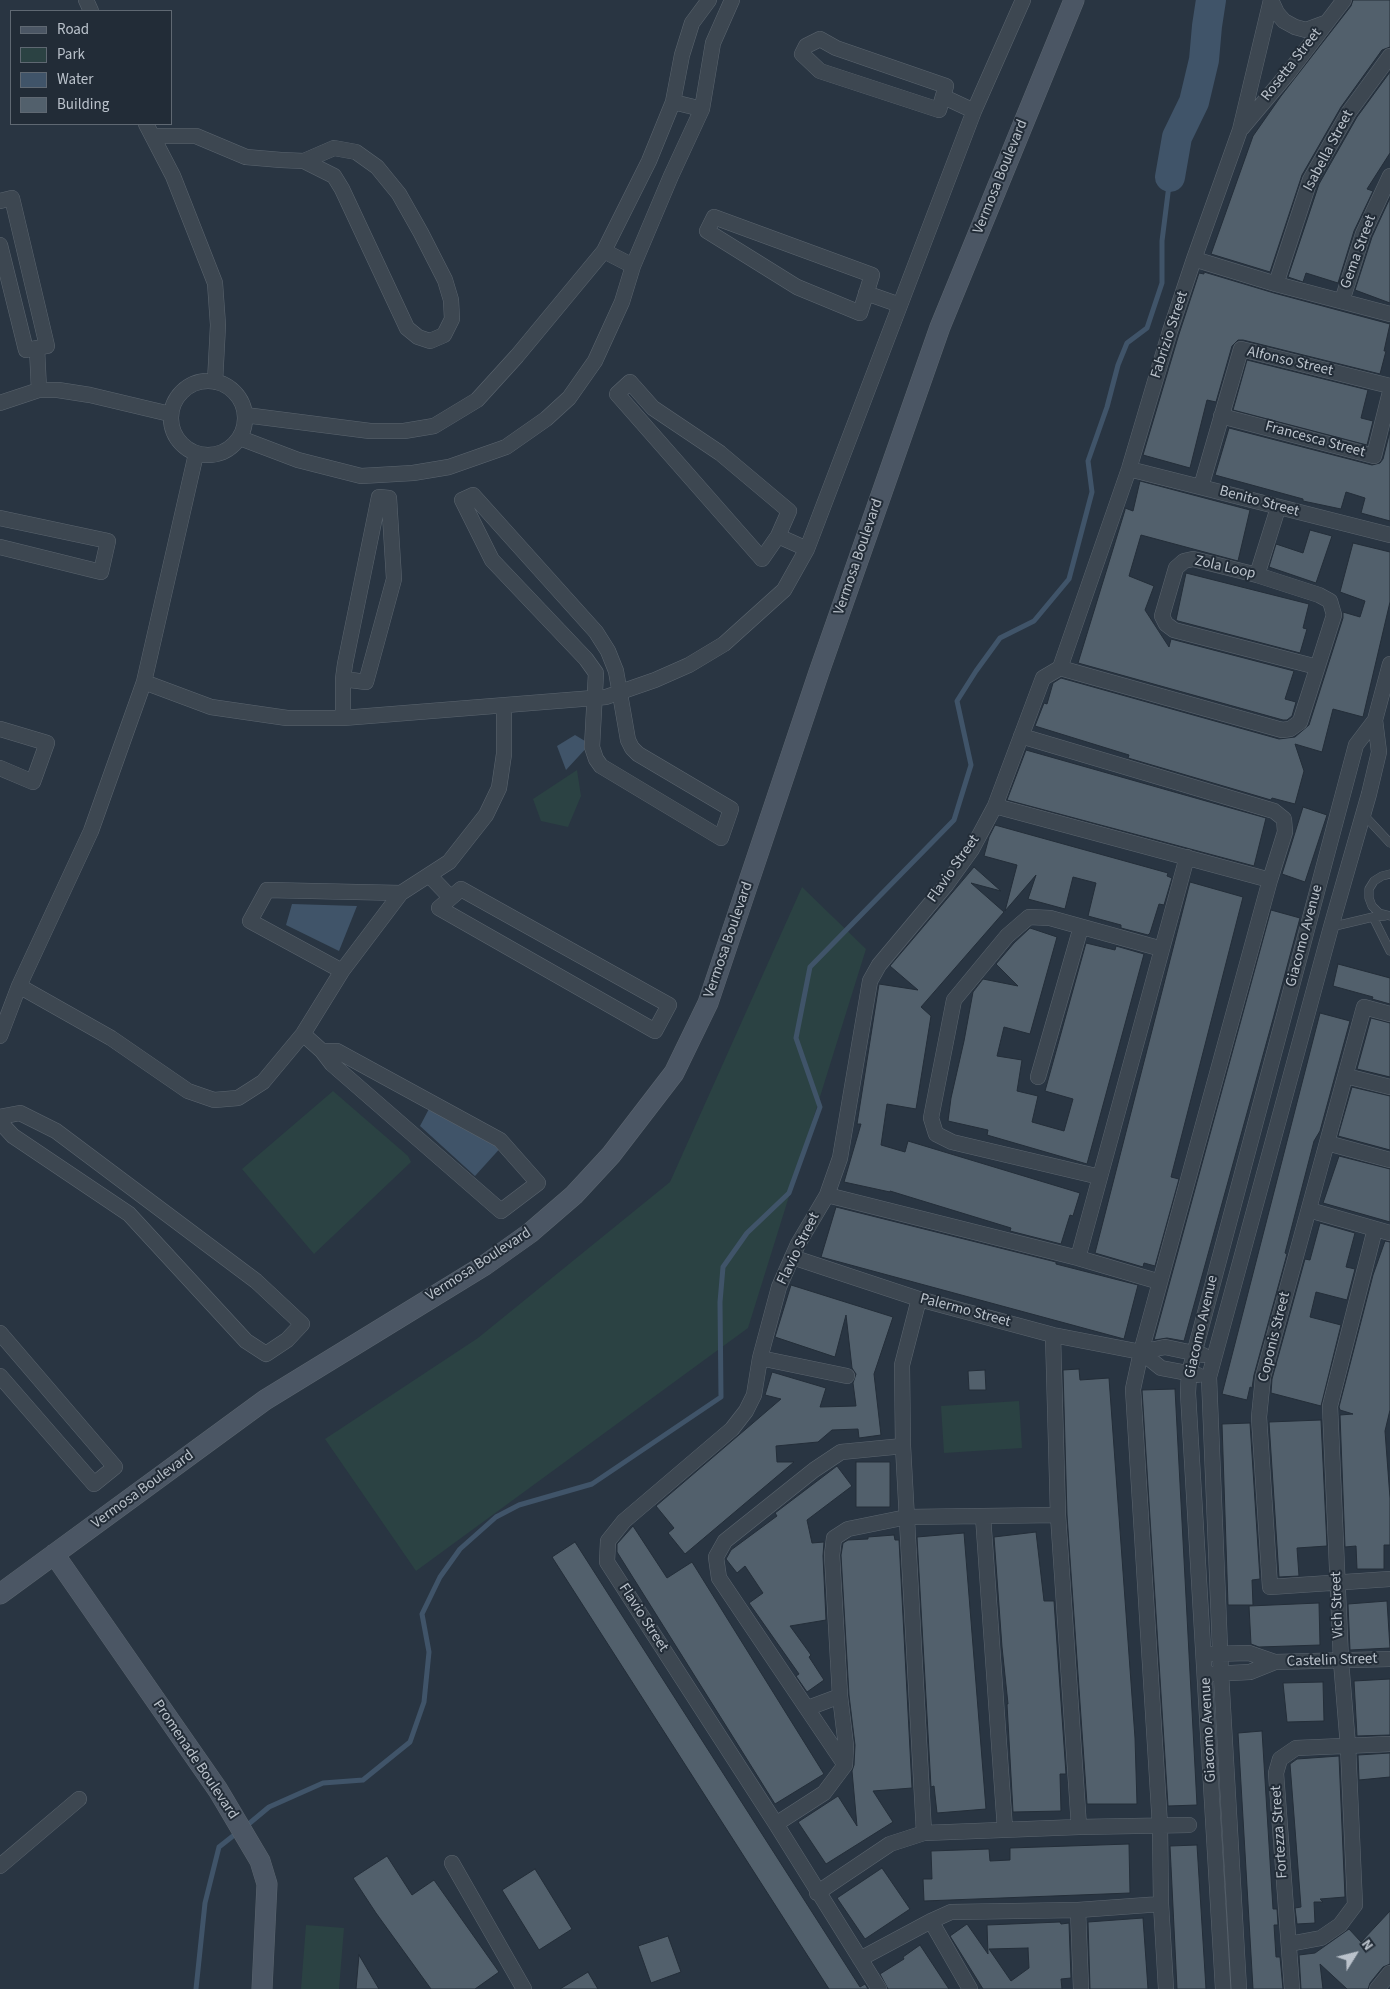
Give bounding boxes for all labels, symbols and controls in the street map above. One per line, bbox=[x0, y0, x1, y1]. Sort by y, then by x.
legend bbox=[10, 10, 172, 125]
text: Road bbox=[57, 19, 89, 40]
street label: Rosetta Street bbox=[1258, 25, 1326, 105]
text: Park bbox=[57, 44, 85, 65]
text: Water bbox=[57, 69, 93, 90]
text: Building bbox=[57, 94, 109, 115]
street label: Isabella Street bbox=[1300, 107, 1358, 195]
street label: Vermosa Boulevard bbox=[970, 117, 1032, 237]
street label: Gema Street bbox=[1337, 213, 1381, 291]
street label: Fabrizio Street bbox=[1147, 289, 1193, 381]
street label: Alfonso Street bbox=[1245, 343, 1335, 381]
street label: Francesca Street bbox=[1263, 418, 1367, 462]
street label: Benito Street bbox=[1217, 483, 1301, 521]
street label: Vermosa Boulevard bbox=[831, 497, 887, 617]
street label: Zola Loop bbox=[1193, 552, 1257, 584]
street label: Flavio Street bbox=[924, 832, 984, 906]
street label: Vermosa Boulevard bbox=[701, 880, 757, 1000]
street label: Giacomo Avenue bbox=[1283, 883, 1327, 989]
street label: Flavio Street bbox=[774, 1210, 824, 1288]
street label: Vermosa Boulevard bbox=[423, 1224, 535, 1306]
street label: Giacomo Avenue bbox=[1181, 1274, 1223, 1380]
street label: Palermo Street bbox=[918, 1290, 1012, 1332]
street label: Coponis Street bbox=[1255, 1290, 1295, 1384]
street label: Vermosa Boulevard bbox=[89, 1447, 197, 1533]
street label: Vich Street bbox=[1328, 1571, 1348, 1639]
street label: Flavio Street bbox=[614, 1580, 672, 1656]
street label: Castelin Street bbox=[1286, 1650, 1378, 1672]
street label: Giacomo Avenue bbox=[1197, 1677, 1221, 1783]
street label: Promenade Boulevard bbox=[148, 1697, 242, 1823]
street label: Fortezza Street bbox=[1268, 1785, 1292, 1879]
north arrow bbox=[1330, 1929, 1380, 1979]
text: N bbox=[1356, 1936, 1378, 1955]

